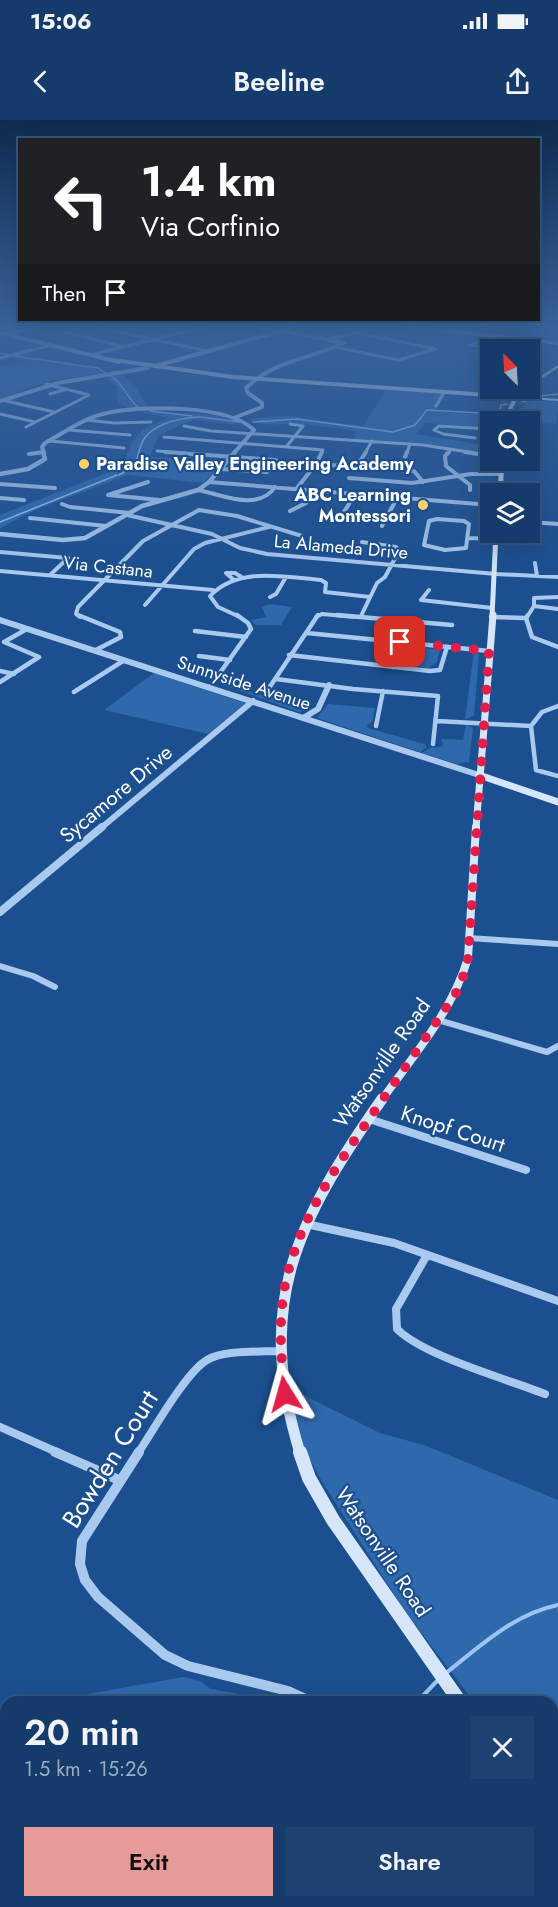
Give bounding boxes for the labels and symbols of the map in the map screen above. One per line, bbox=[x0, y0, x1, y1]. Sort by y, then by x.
north arrow bbox=[480, 339, 540, 399]
place label: Paradise Valley Engineering Academy bbox=[96, 451, 414, 477]
marker: Paradise Valley Engineering Academy bbox=[77, 457, 91, 471]
place label: ABC Learning Montessori bbox=[293, 482, 411, 529]
marker: ABC Learning Montessori bbox=[416, 498, 430, 512]
street label: La Alameda Drive bbox=[273, 528, 409, 566]
street label: Via Castana bbox=[62, 549, 154, 585]
pin bbox=[374, 616, 425, 667]
street label: Sunnyside Avenue bbox=[174, 649, 314, 717]
street label: Sycamore Drive bbox=[53, 738, 179, 850]
street label: Watsonville Road bbox=[326, 992, 438, 1134]
street label: Knopf Court bbox=[397, 1098, 509, 1160]
position arrow bbox=[253, 1362, 317, 1426]
street label: Bowden Court bbox=[52, 1382, 168, 1535]
street label: Watsonville Road bbox=[328, 1481, 438, 1623]

